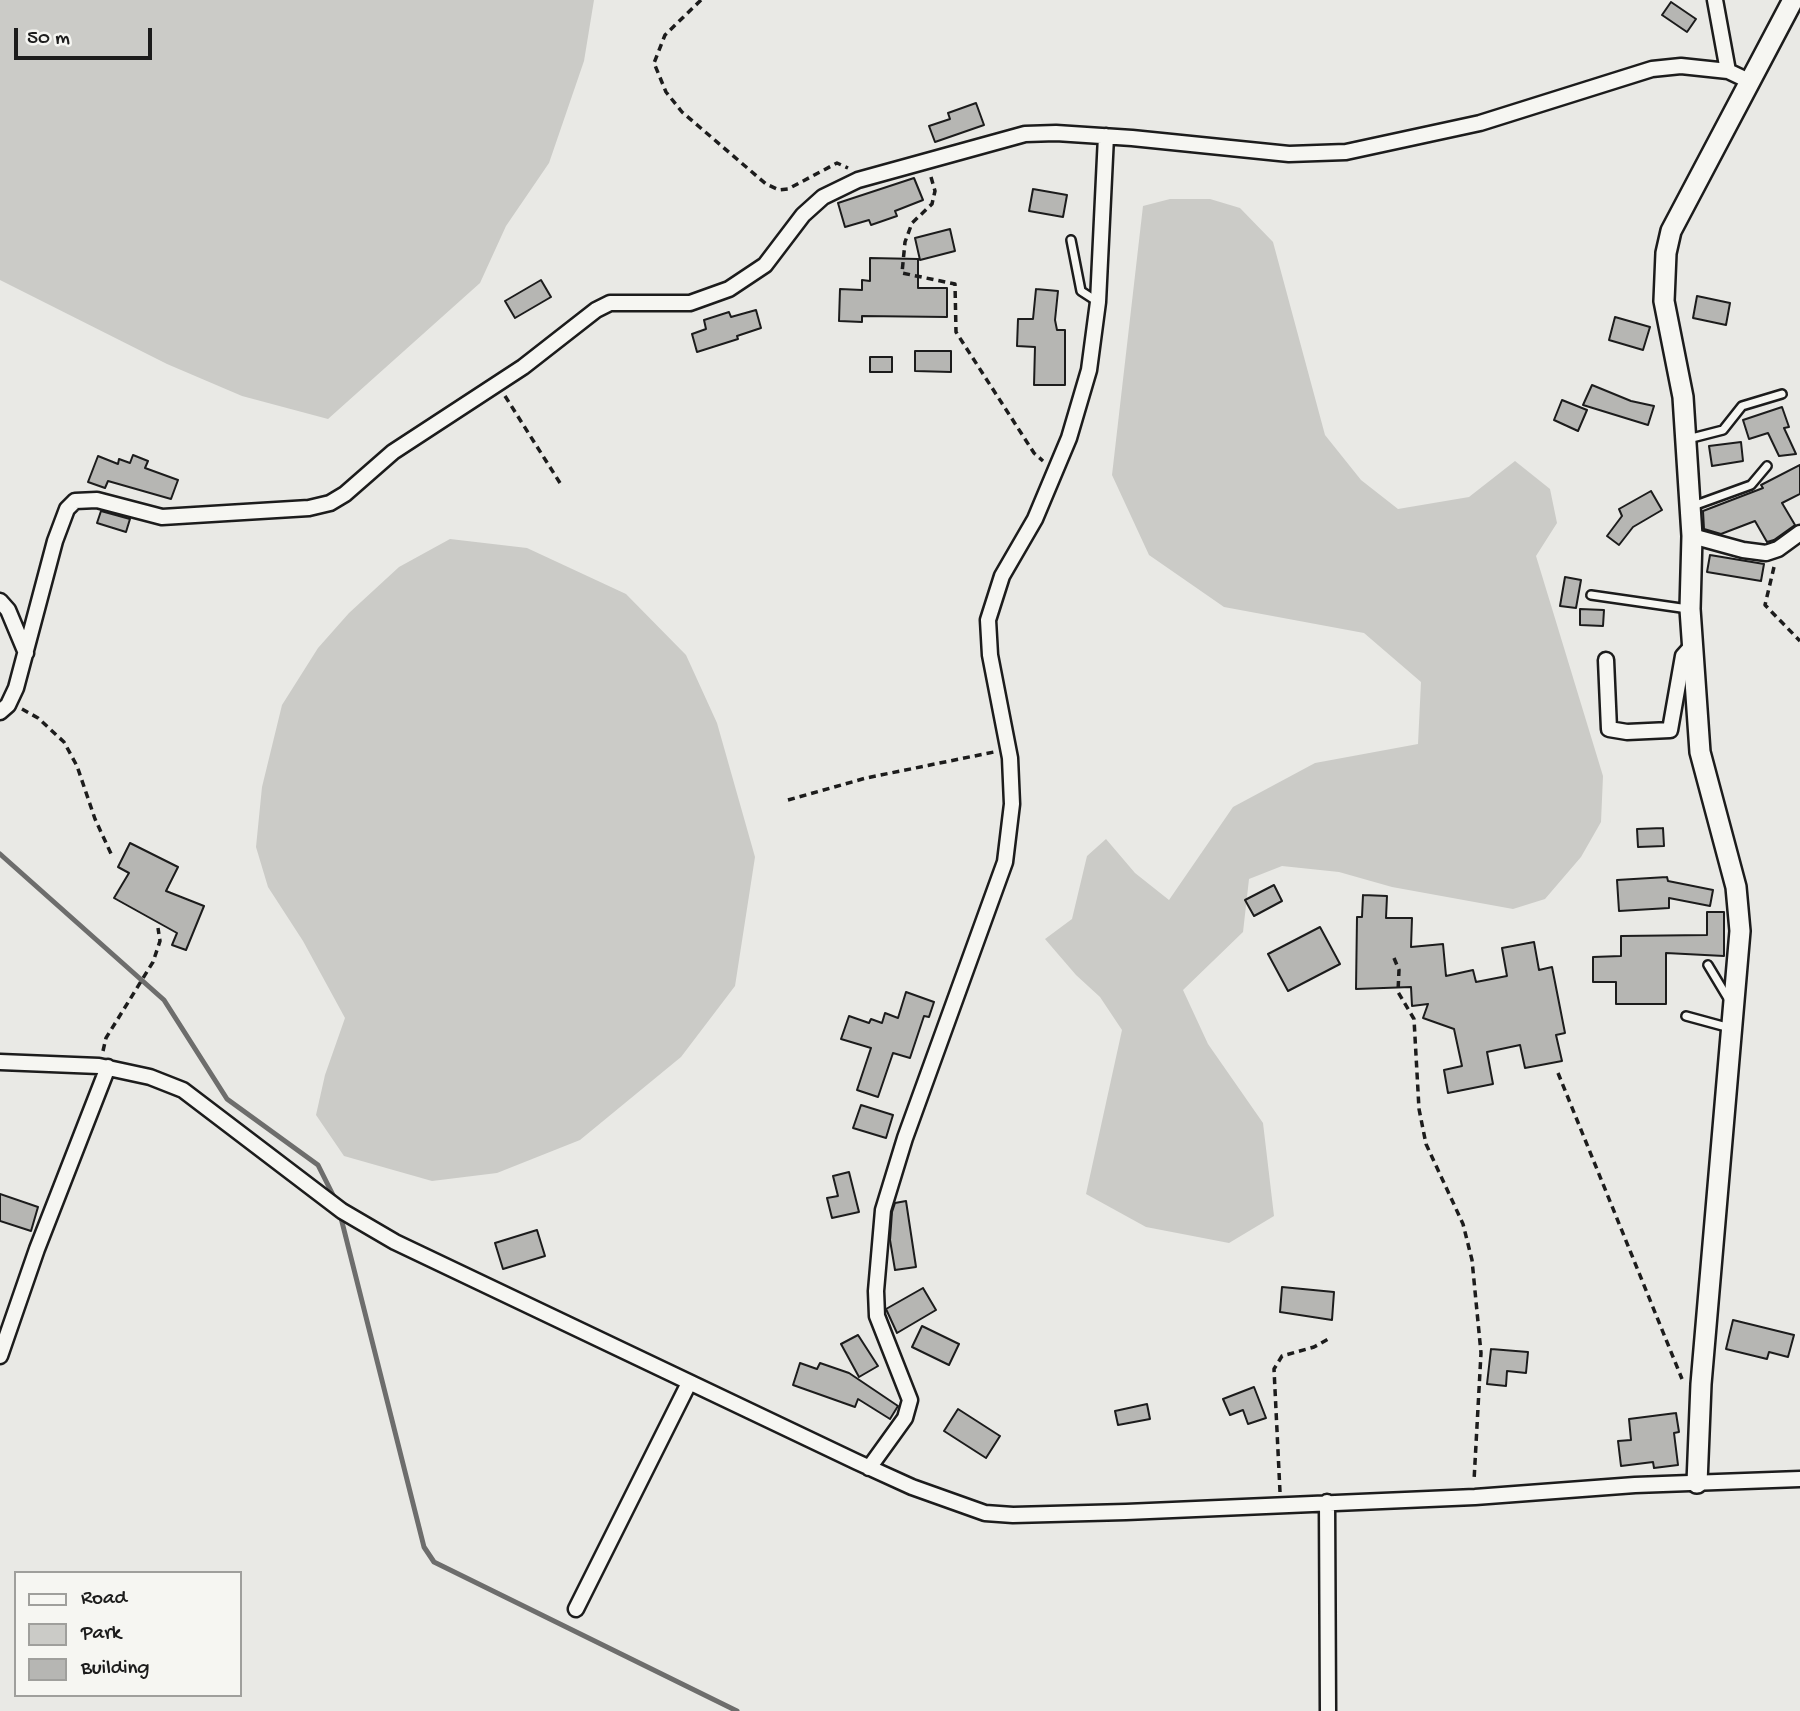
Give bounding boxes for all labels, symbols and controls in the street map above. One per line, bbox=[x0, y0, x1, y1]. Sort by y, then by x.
scale bar bbox=[18, 14, 156, 58]
text: 50 m bbox=[27, 27, 70, 52]
legend bbox=[14, 1571, 242, 1697]
text: Road bbox=[81, 1587, 127, 1612]
text: Park bbox=[81, 1622, 121, 1647]
text: Building bbox=[81, 1657, 150, 1682]

